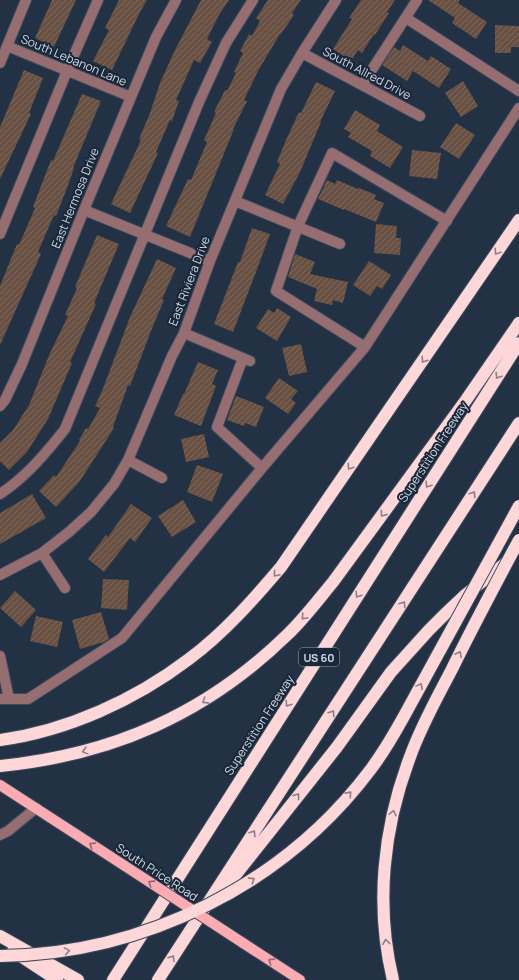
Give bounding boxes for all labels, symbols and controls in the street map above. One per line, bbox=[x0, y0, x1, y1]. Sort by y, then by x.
street label: South Lebanon Lane bbox=[18, 30, 130, 90]
street label: South Allred Drive bbox=[320, 43, 414, 103]
street label: East Hermosa Drive bbox=[47, 145, 103, 251]
street label: East Riviera Drive bbox=[164, 234, 214, 328]
one-way arrow bbox=[495, 248, 502, 255]
one-way arrow bbox=[421, 355, 428, 362]
one-way arrow bbox=[495, 372, 503, 379]
street label: Superstition Freeway bbox=[394, 398, 472, 505]
one-way arrow bbox=[347, 463, 355, 470]
one-way arrow bbox=[425, 481, 433, 488]
one-way arrow bbox=[468, 491, 476, 498]
one-way arrow bbox=[380, 510, 388, 517]
one-way arrow bbox=[273, 569, 280, 576]
one-way arrow bbox=[356, 591, 363, 598]
one-way arrow bbox=[398, 601, 405, 608]
one-way arrow bbox=[301, 612, 309, 620]
road number: US 60 bbox=[299, 648, 339, 666]
one-way arrow bbox=[454, 651, 462, 659]
street label: Superstition Freeway bbox=[220, 671, 298, 778]
one-way arrow bbox=[416, 683, 423, 690]
one-way arrow bbox=[202, 696, 209, 703]
one-way arrow bbox=[286, 700, 293, 707]
one-way arrow bbox=[327, 710, 335, 717]
one-way arrow bbox=[82, 747, 89, 755]
one-way arrow bbox=[345, 791, 352, 799]
one-way arrow bbox=[292, 793, 299, 800]
one-way arrow bbox=[389, 809, 397, 816]
one-way arrow bbox=[248, 830, 256, 837]
street label: South Price Road bbox=[113, 839, 201, 905]
one-way arrow bbox=[89, 842, 96, 850]
one-way arrow bbox=[248, 877, 255, 885]
one-way arrow bbox=[148, 881, 155, 888]
one-way arrow bbox=[382, 939, 391, 945]
one-way arrow bbox=[64, 948, 70, 956]
one-way arrow bbox=[168, 955, 175, 962]
one-way arrow bbox=[268, 959, 275, 966]

